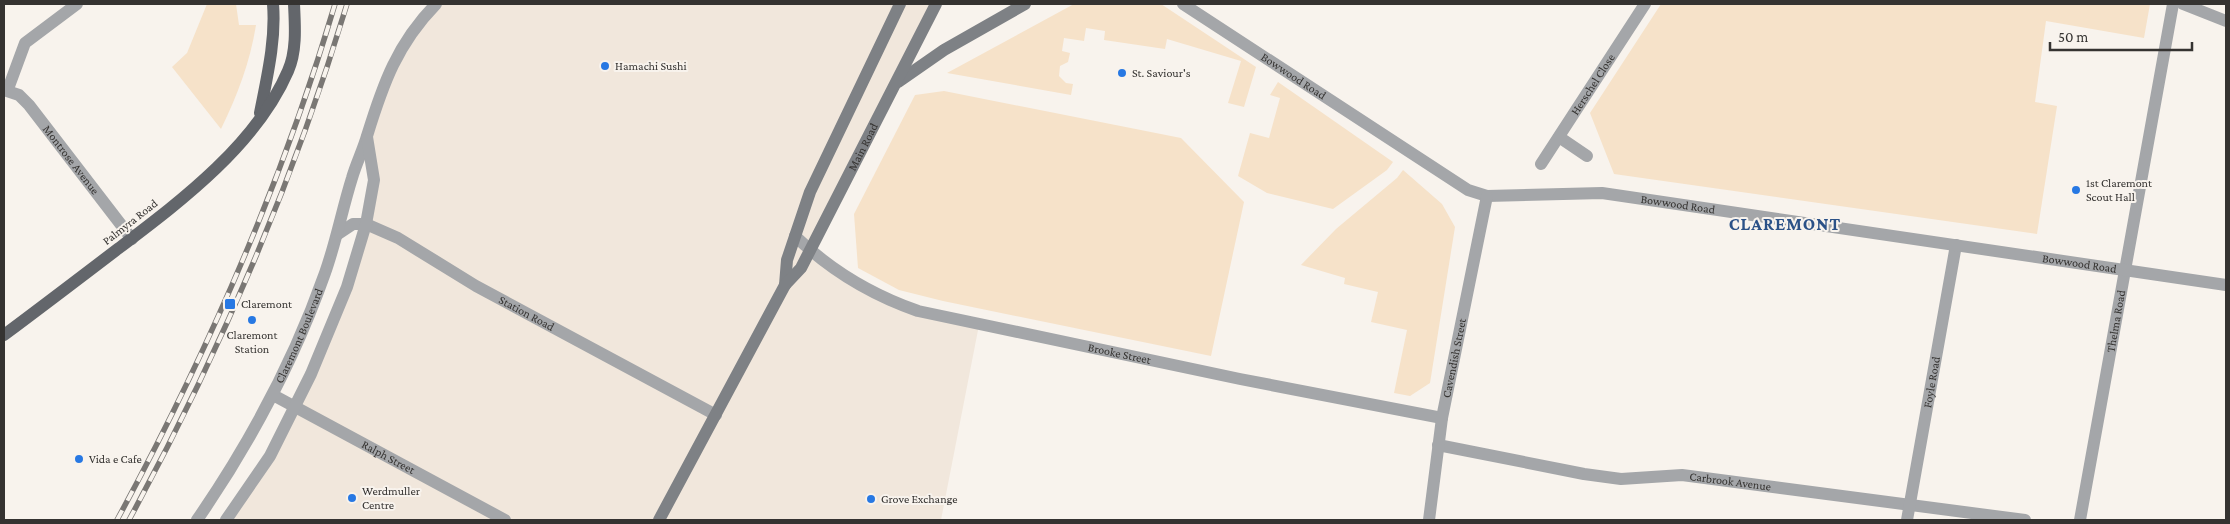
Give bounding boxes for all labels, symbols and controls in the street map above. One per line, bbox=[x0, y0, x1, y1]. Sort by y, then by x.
scale bar bbox=[2050, 20, 2192, 52]
text: 50 m bbox=[2058, 29, 2088, 45]
street label: Bowwood Road bbox=[1258, 50, 1329, 103]
street label: Herschel Close bbox=[1568, 51, 1618, 118]
place label: Hamachi Sushi bbox=[615, 59, 687, 73]
marker: Hamachi Sushi bbox=[599, 60, 611, 72]
place label: St. Saviour's bbox=[1132, 66, 1191, 80]
marker: St. Saviour's bbox=[1116, 67, 1128, 79]
street label: Main Road bbox=[845, 120, 881, 173]
street label: Montrose Avenue bbox=[40, 122, 102, 197]
place label: 1st Claremont Scout Hall bbox=[2086, 176, 2153, 204]
marker: 1st Claremont Scout Hall bbox=[2070, 184, 2082, 196]
street label: Bowwood Road bbox=[1640, 192, 1717, 217]
street label: Palmyra Road bbox=[100, 196, 161, 248]
district label: CLAREMONT bbox=[1729, 214, 1841, 234]
street label: Bowwood Road bbox=[2041, 251, 2118, 276]
street label: Claremont Boulevard bbox=[272, 286, 326, 386]
street label: Thelma Road bbox=[2103, 288, 2128, 354]
street label: Station Road bbox=[496, 293, 557, 334]
marker: Claremont bbox=[223, 297, 237, 311]
place label: Claremont bbox=[241, 297, 293, 311]
marker: Claremont Station bbox=[246, 314, 258, 326]
street label: Cavendish Street bbox=[1439, 316, 1469, 399]
place label: Claremont Station bbox=[226, 328, 279, 356]
street label: Brooke Street bbox=[1087, 340, 1153, 367]
street label: Foyle Road bbox=[1920, 355, 1943, 409]
street label: Ralph Street bbox=[359, 437, 418, 478]
place label: Vida e Cafe bbox=[89, 452, 142, 466]
marker: Vida e Cafe bbox=[73, 453, 85, 465]
street label: Carbrook Avenue bbox=[1689, 469, 1772, 494]
place label: Werdmuller Centre bbox=[362, 484, 421, 512]
marker: Werdmuller Centre bbox=[346, 492, 358, 504]
place label: Grove Exchange bbox=[881, 492, 958, 506]
marker: Grove Exchange bbox=[865, 493, 877, 505]

